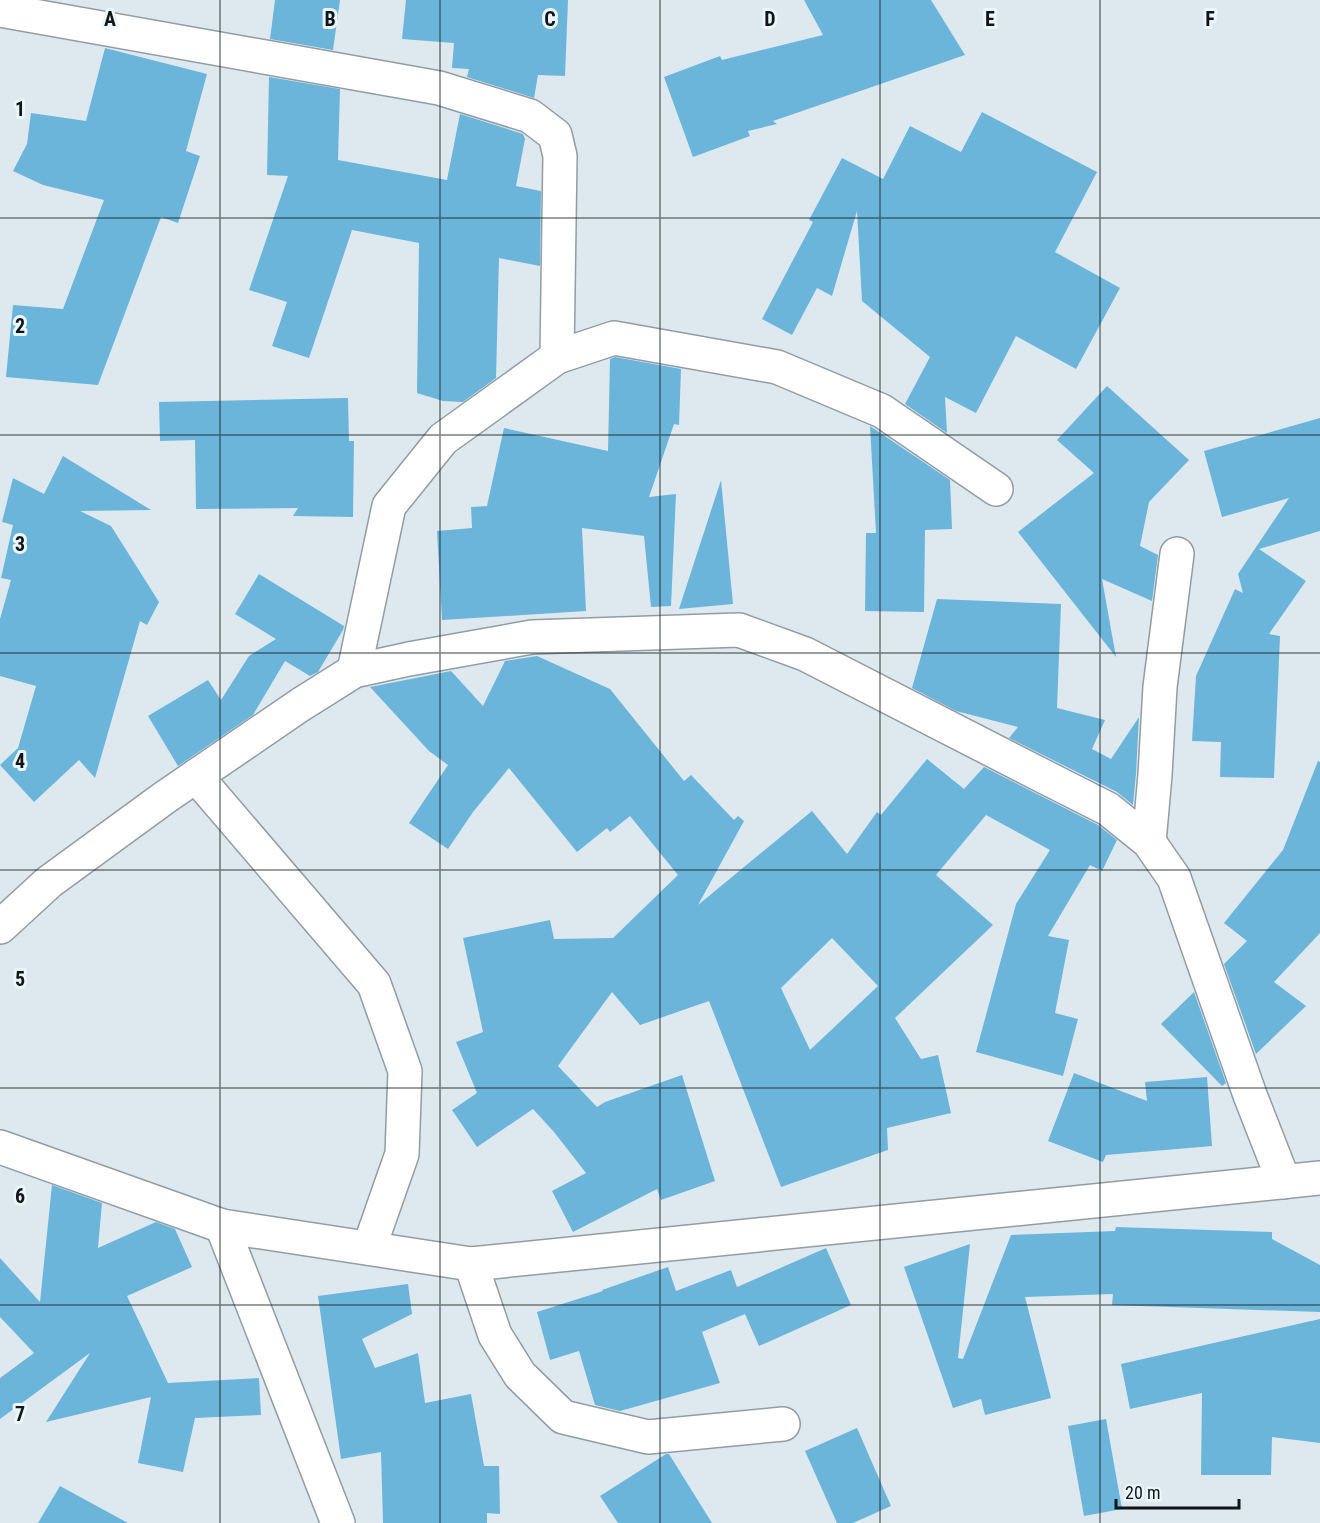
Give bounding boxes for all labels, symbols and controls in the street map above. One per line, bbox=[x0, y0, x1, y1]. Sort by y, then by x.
text: A bbox=[104, 7, 116, 31]
text: B bbox=[324, 7, 336, 31]
text: C bbox=[544, 7, 556, 31]
text: D bbox=[764, 7, 776, 31]
text: E bbox=[985, 7, 995, 31]
text: F bbox=[1205, 7, 1215, 31]
text: 1 bbox=[15, 97, 25, 121]
text: 2 bbox=[15, 314, 25, 338]
text: 3 bbox=[15, 532, 25, 556]
text: 4 bbox=[15, 749, 25, 773]
text: 5 bbox=[15, 967, 25, 991]
text: 6 bbox=[15, 1184, 25, 1208]
text: 7 bbox=[15, 1402, 25, 1426]
scale bar bbox=[1116, 1472, 1239, 1510]
text: 20 m bbox=[1125, 1482, 1160, 1503]

